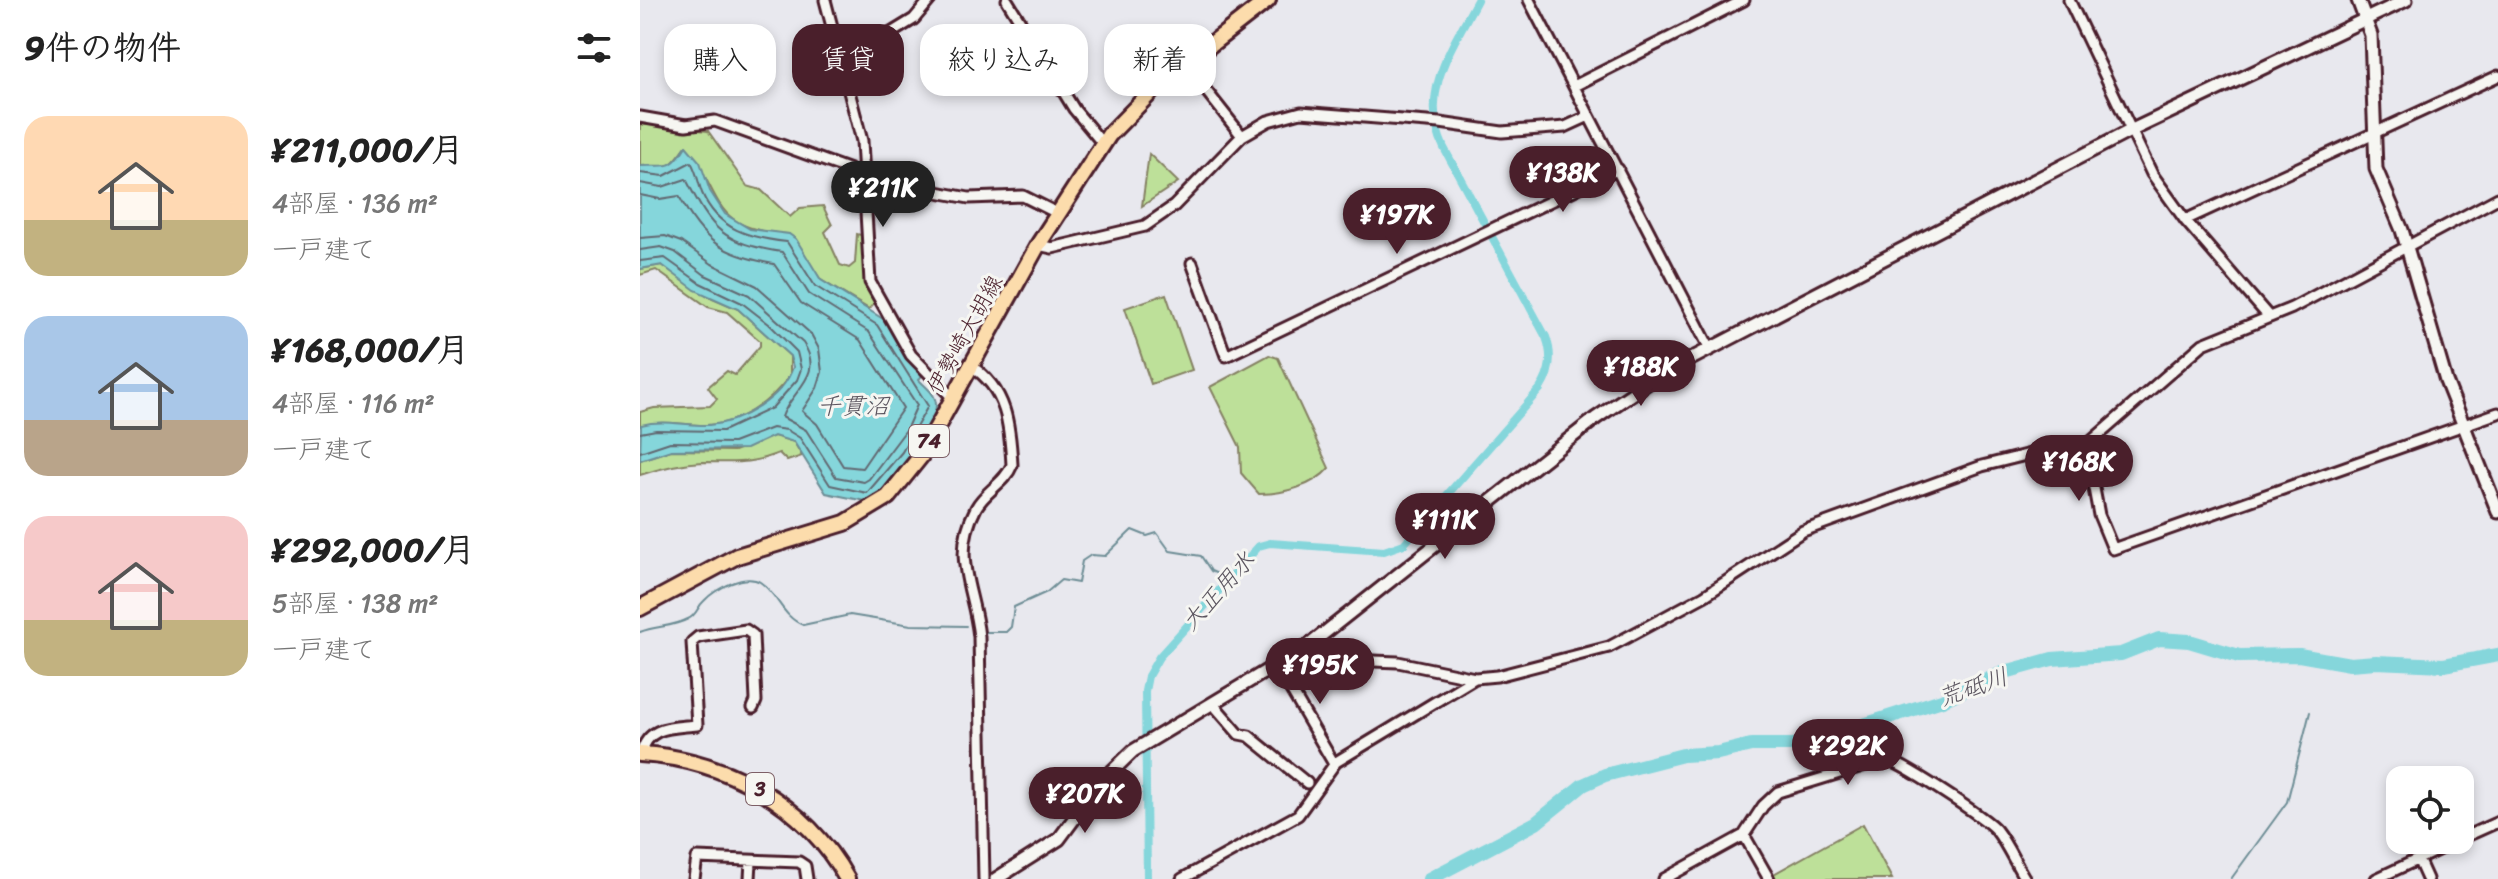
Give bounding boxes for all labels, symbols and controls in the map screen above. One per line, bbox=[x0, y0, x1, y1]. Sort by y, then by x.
text: 9件の物件 bbox=[24, 18, 181, 78]
chip: 購入 bbox=[664, 24, 776, 96]
chip: 賃貸 bbox=[792, 24, 904, 96]
chip: 絞り込み bbox=[920, 24, 1088, 96]
chip: 新着 bbox=[1104, 24, 1216, 96]
icon: filters bbox=[572, 26, 616, 70]
text: ¥211,000/月 bbox=[272, 120, 464, 180]
pin: ¥138K bbox=[1507, 146, 1619, 214]
icon: home bbox=[88, 148, 184, 244]
text: ¥138K bbox=[1527, 149, 1599, 195]
pin: ¥211K bbox=[827, 161, 939, 229]
text: ¥211K bbox=[849, 164, 917, 210]
text: 4部屋 · 136 m² bbox=[272, 180, 438, 226]
pin: ¥197K bbox=[1341, 188, 1453, 256]
text: ¥197K bbox=[1361, 191, 1433, 237]
text: 一戸建て bbox=[272, 226, 376, 272]
street label: 伊勢崎大胡線 bbox=[915, 267, 1013, 401]
text: ¥168,000/月 bbox=[272, 320, 470, 380]
pin: ¥188K bbox=[1585, 340, 1697, 408]
text: ¥188K bbox=[1605, 343, 1677, 389]
icon: home bbox=[88, 348, 184, 444]
text: 4部屋 · 116 m² bbox=[272, 380, 435, 426]
water label: 千貫沼 bbox=[817, 385, 891, 427]
road number: 74 bbox=[909, 425, 949, 457]
text: 一戸建て bbox=[272, 426, 376, 472]
pin: ¥168K bbox=[2023, 435, 2135, 503]
text: ¥168K bbox=[2043, 438, 2115, 484]
pin: ¥111K bbox=[1389, 493, 1501, 561]
text: ¥111K bbox=[1413, 496, 1477, 542]
text: ¥292,000/月 bbox=[272, 520, 475, 580]
water label: 大正用水 bbox=[1170, 541, 1266, 641]
icon: home bbox=[88, 548, 184, 644]
text: 5部屋 · 138 m² bbox=[272, 580, 438, 626]
text: 一戸建て bbox=[272, 626, 376, 672]
pin: ¥195K bbox=[1264, 638, 1376, 706]
text: ¥195K bbox=[1283, 641, 1357, 687]
water label: 荒砥川 bbox=[1932, 655, 2014, 719]
pin: ¥292K bbox=[1792, 719, 1904, 787]
text: ¥292K bbox=[1810, 722, 1886, 768]
map controls bbox=[2386, 766, 2474, 854]
button: locate bbox=[2386, 766, 2474, 854]
pin: ¥207K bbox=[1029, 767, 1141, 835]
text: ¥207K bbox=[1047, 770, 1123, 816]
road number: 3 bbox=[746, 773, 774, 805]

